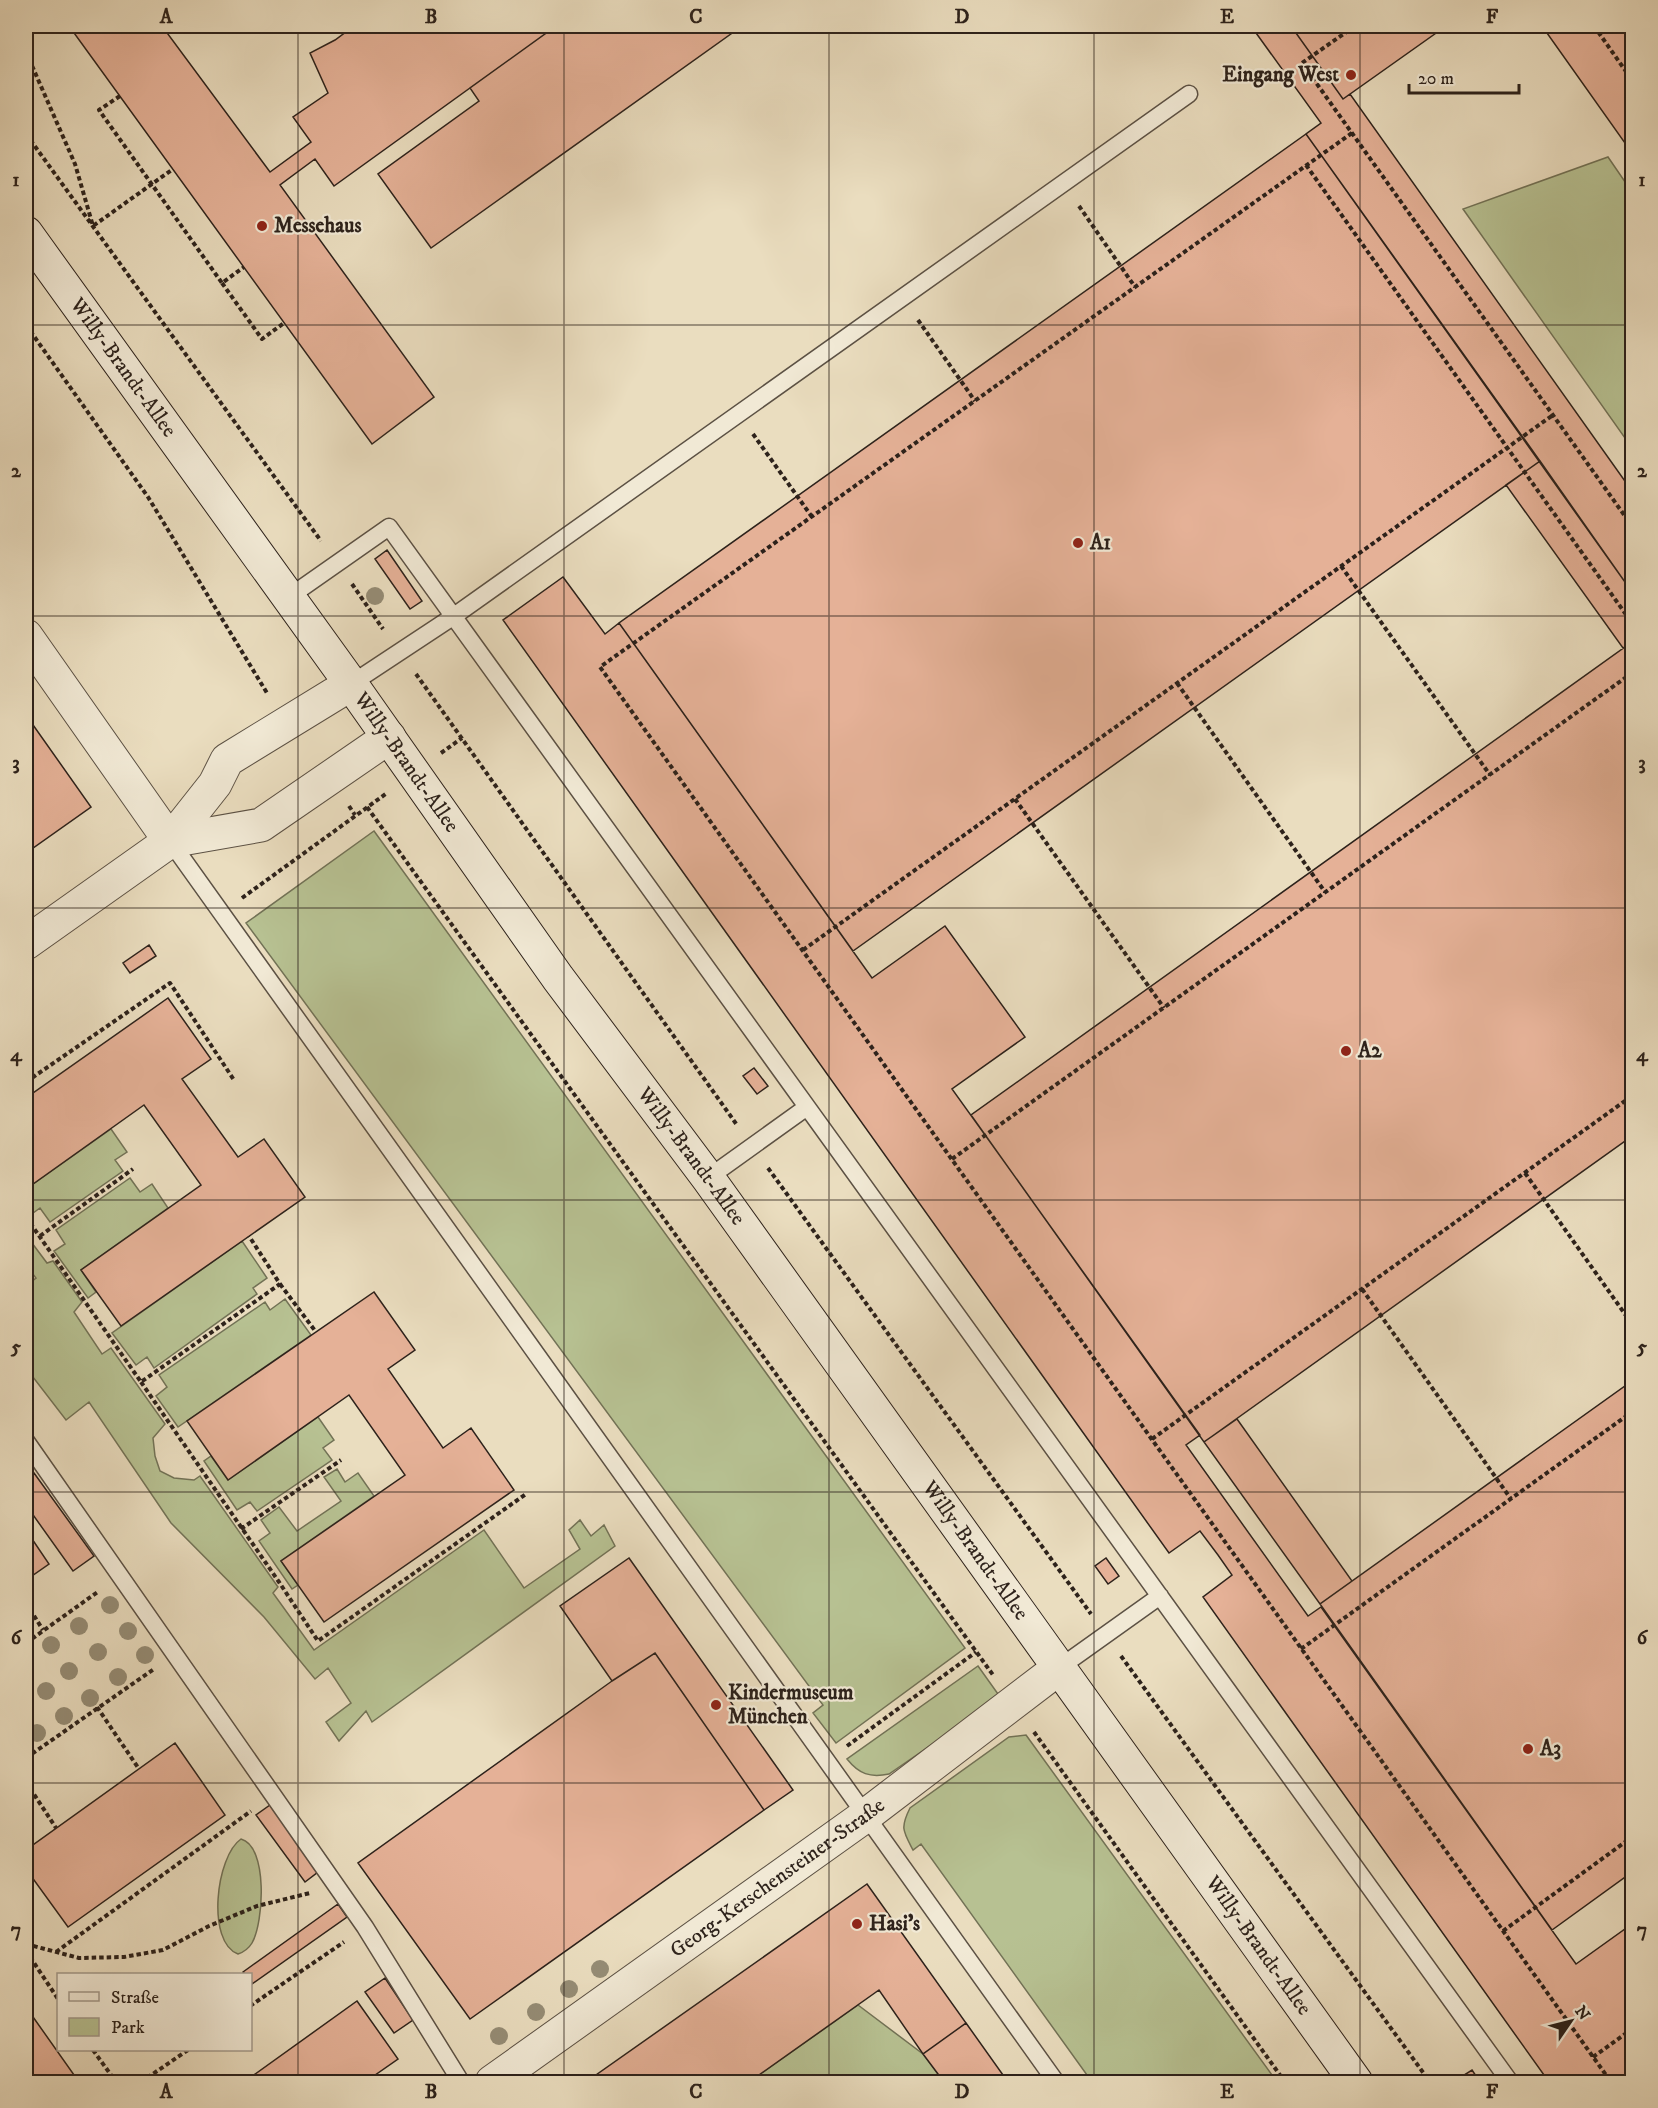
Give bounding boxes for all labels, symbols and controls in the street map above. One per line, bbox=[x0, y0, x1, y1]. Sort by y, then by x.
text: A bbox=[159, 5, 174, 30]
text: B bbox=[425, 5, 437, 30]
text: C bbox=[689, 5, 703, 30]
text: D bbox=[955, 5, 970, 30]
text: E bbox=[1220, 5, 1234, 30]
text: F bbox=[1486, 5, 1499, 30]
scale bar bbox=[1409, 57, 1518, 95]
place label: Eingang West bbox=[1222, 62, 1339, 88]
marker: Eingang West bbox=[1344, 68, 1358, 82]
text: 20 m bbox=[1418, 68, 1454, 90]
text: 1 bbox=[12, 168, 20, 193]
text: 1 bbox=[1638, 168, 1646, 193]
place label: Messehaus bbox=[274, 213, 361, 239]
marker: Messehaus bbox=[255, 219, 269, 233]
street label: Willy-Brandt-Allee bbox=[64, 292, 182, 443]
text: 2 bbox=[11, 459, 22, 484]
text: 2 bbox=[1637, 459, 1648, 484]
place label: A1 bbox=[1089, 530, 1111, 556]
marker: A1 bbox=[1071, 536, 1085, 550]
street label: Willy-Brandt-Allee bbox=[347, 687, 465, 838]
text: 3 bbox=[12, 751, 20, 776]
text: 3 bbox=[1638, 751, 1646, 776]
place label: A2 bbox=[1357, 1038, 1382, 1064]
text: 4 bbox=[10, 1043, 23, 1068]
text: 4 bbox=[1636, 1043, 1649, 1068]
marker: A2 bbox=[1339, 1044, 1353, 1058]
street label: Willy-Brandt-Allee bbox=[631, 1081, 751, 1231]
text: 5 bbox=[10, 1335, 21, 1360]
text: 5 bbox=[1636, 1335, 1647, 1360]
street label: Willy-Brandt-Allee bbox=[916, 1475, 1034, 1626]
text: 6 bbox=[11, 1626, 23, 1651]
text: 6 bbox=[1637, 1626, 1649, 1651]
place label: Kindermuseum München bbox=[728, 1680, 854, 1730]
marker: Kindermuseum München bbox=[709, 1698, 723, 1712]
place label: A3 bbox=[1539, 1736, 1561, 1762]
marker: A3 bbox=[1521, 1742, 1535, 1756]
street label: Georg-Kerschensteiner-Straße bbox=[665, 1792, 890, 1964]
street label: Willy-Brandt-Allee bbox=[1199, 1870, 1317, 2021]
place label: Hasi's bbox=[869, 1911, 920, 1937]
marker: Hasi's bbox=[850, 1917, 864, 1931]
text: 7 bbox=[11, 1918, 21, 1943]
text: 7 bbox=[1637, 1918, 1647, 1943]
legend bbox=[57, 1973, 252, 2051]
text: Straße bbox=[111, 1987, 159, 2009]
north arrow bbox=[1541, 1991, 1601, 2051]
text: N bbox=[1571, 2002, 1594, 2024]
text: Park bbox=[111, 2017, 145, 2039]
text: A bbox=[159, 2080, 174, 2105]
text: B bbox=[425, 2080, 437, 2105]
text: C bbox=[689, 2080, 703, 2105]
text: D bbox=[955, 2080, 970, 2105]
text: E bbox=[1220, 2080, 1234, 2105]
text: F bbox=[1486, 2080, 1499, 2105]

